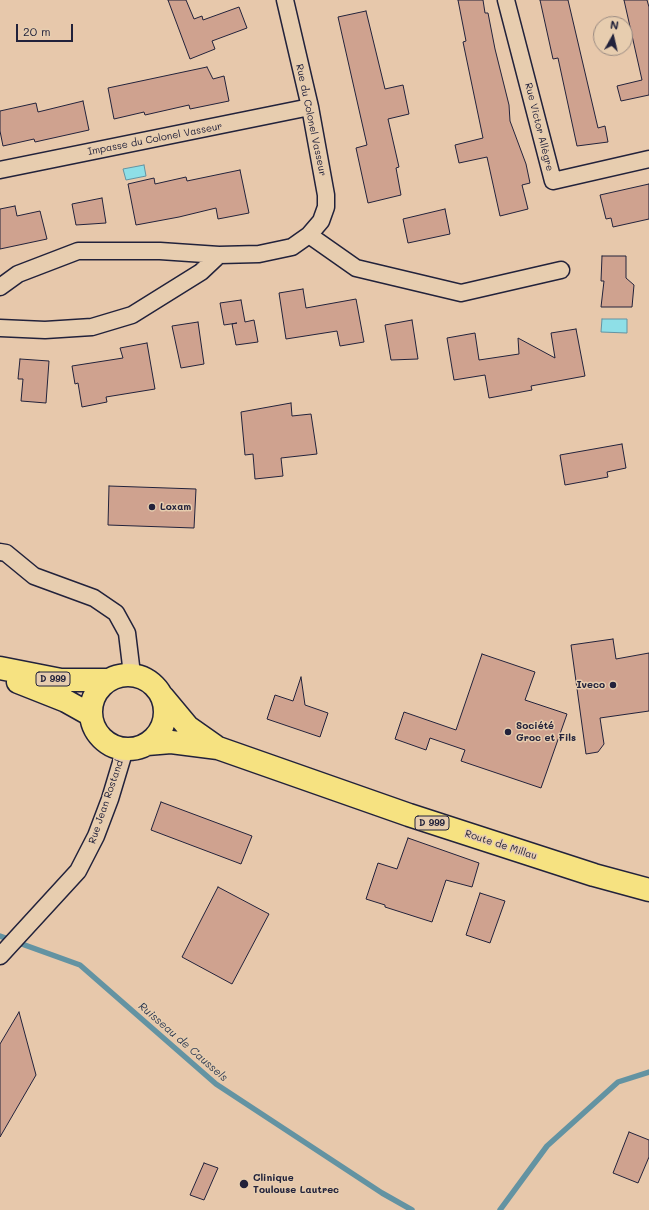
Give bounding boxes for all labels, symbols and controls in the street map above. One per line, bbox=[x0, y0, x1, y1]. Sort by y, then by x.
scale bar bbox=[18, 16, 75, 42]
north arrow bbox=[593, 16, 633, 56]
text: N bbox=[609, 17, 620, 33]
text: 20 m bbox=[23, 23, 51, 39]
street label: Rue du Colonel Vasseur bbox=[293, 63, 329, 177]
street label: Rue Victor Allègre bbox=[522, 82, 556, 172]
street label: Impasse du Colonel Vasseur bbox=[87, 120, 223, 158]
place label: Loxam bbox=[160, 501, 191, 513]
marker: Loxam bbox=[147, 502, 157, 512]
road number: D 999 bbox=[36, 672, 70, 686]
place label: Iveco bbox=[576, 679, 605, 691]
marker: Iveco bbox=[608, 680, 618, 690]
place label: Société Groc et Fils bbox=[516, 720, 576, 744]
marker: Société Groc et Fils bbox=[503, 727, 513, 737]
street label: Rue Jean Rostand bbox=[86, 759, 126, 845]
road number: D 999 bbox=[415, 816, 449, 830]
street label: Route de Millau bbox=[463, 828, 539, 862]
water label: Ruisseau de Caussels bbox=[136, 1000, 230, 1084]
place label: Clinique Toulouse Lautrec bbox=[253, 1172, 339, 1196]
marker: Clinique Toulouse Lautrec bbox=[238, 1178, 250, 1190]

